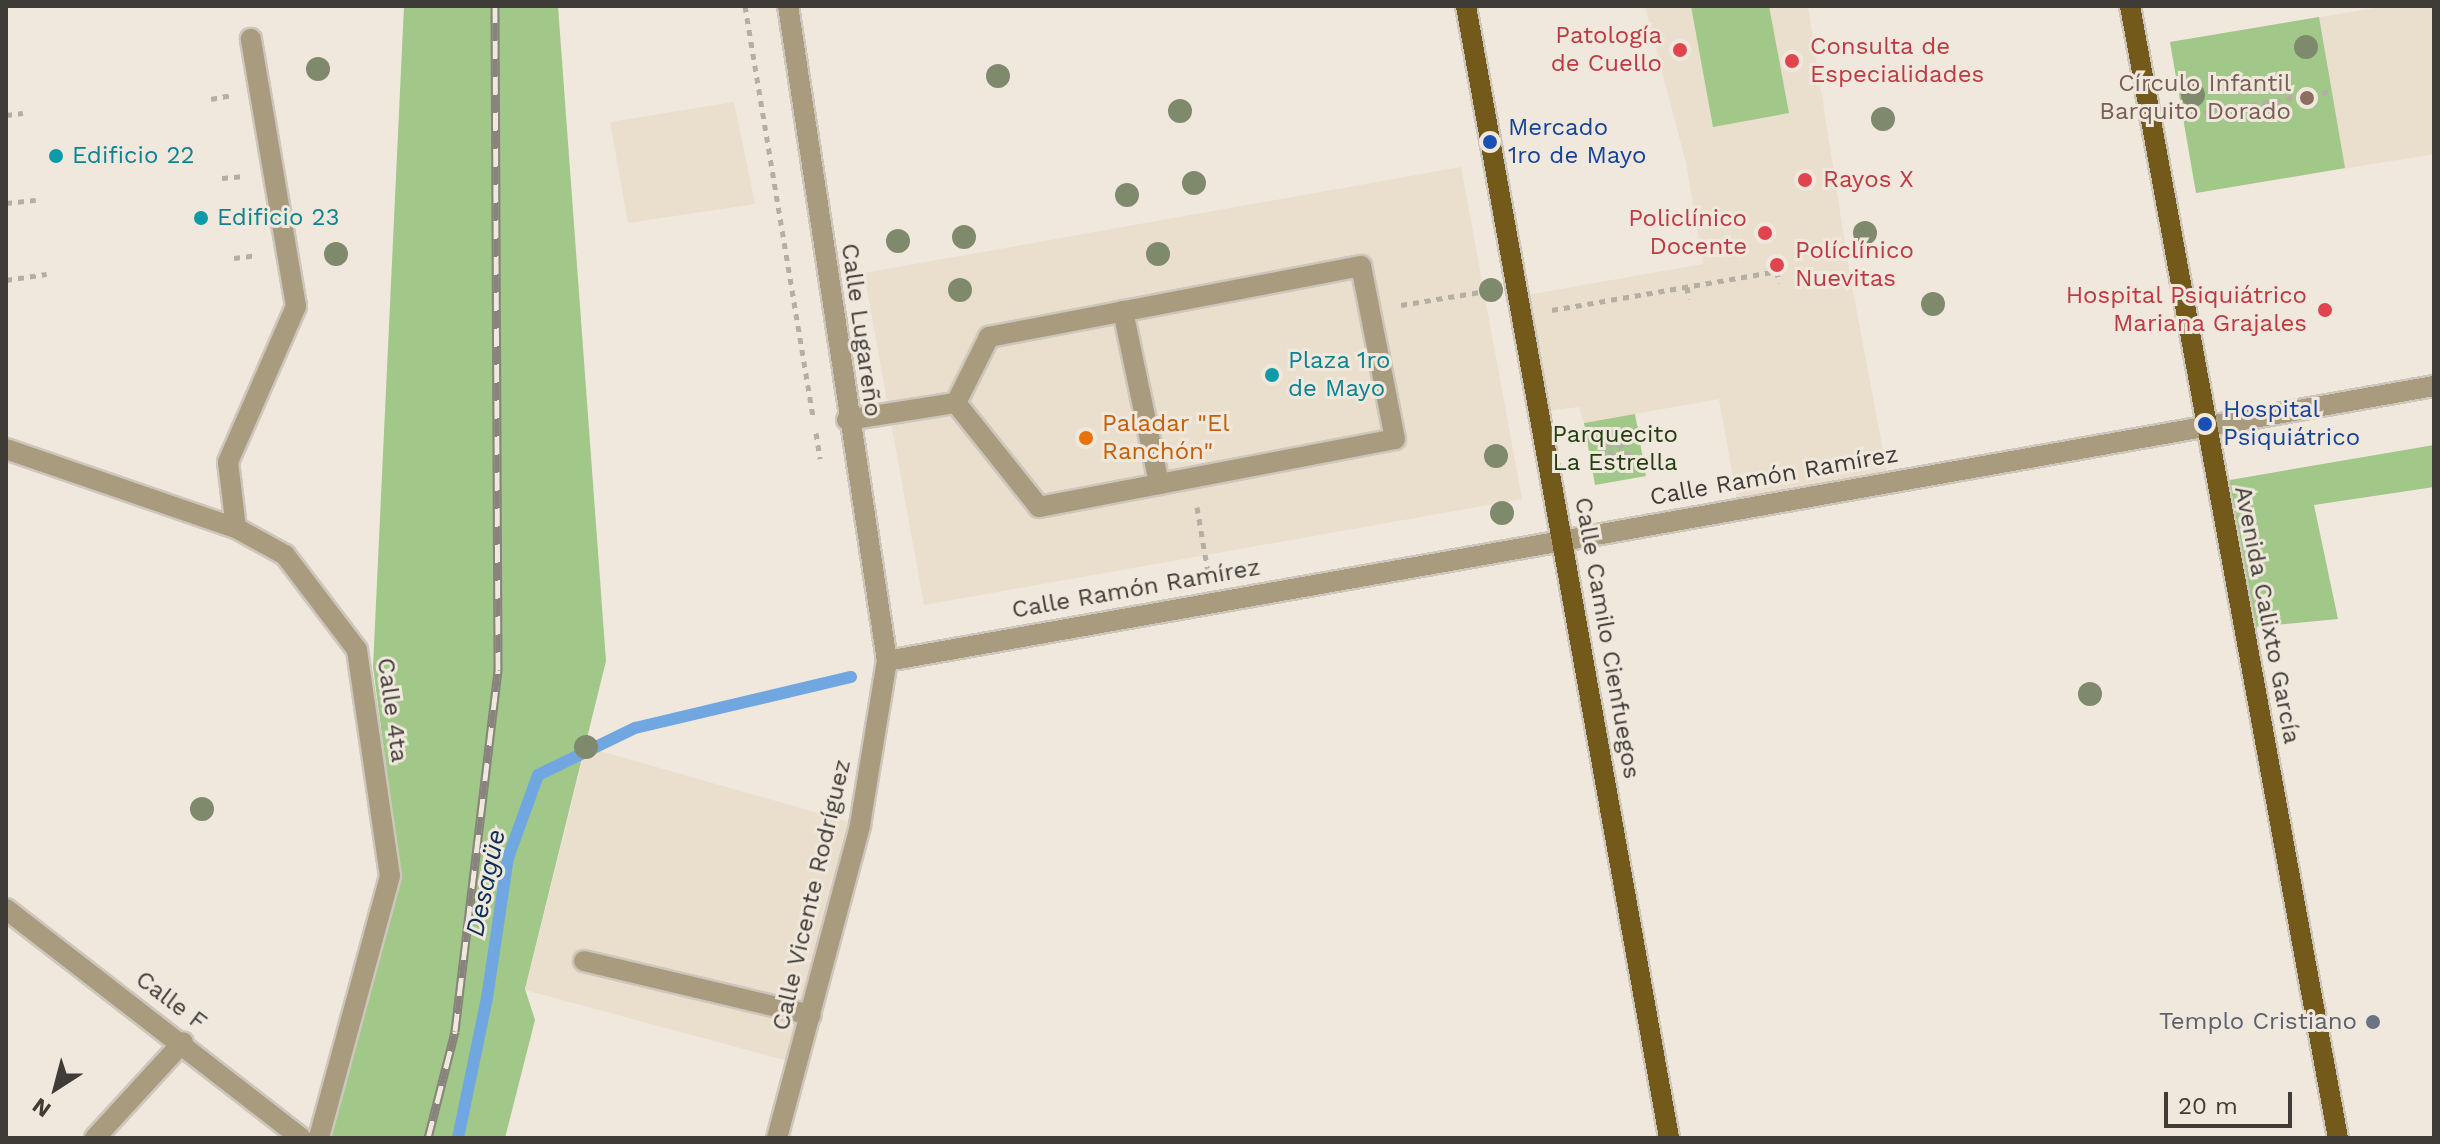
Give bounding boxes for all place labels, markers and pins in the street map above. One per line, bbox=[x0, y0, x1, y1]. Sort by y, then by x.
place label: Patología de Cuello bbox=[1551, 22, 1662, 78]
place label: Consulta de Especialidades bbox=[1810, 33, 1984, 89]
marker: Patología de Cuello bbox=[1669, 39, 1691, 61]
marker: Consulta de Especialidades bbox=[1781, 50, 1803, 72]
place label: Círculo Infantil Barquito Dorado bbox=[2099, 70, 2291, 126]
marker: Círculo Infantil Barquito Dorado bbox=[2298, 89, 2316, 107]
place label: Mercado 1ro de Mayo bbox=[1508, 114, 1646, 170]
marker: Mercado 1ro de Mayo bbox=[1479, 131, 1501, 153]
place label: Edificio 22 bbox=[72, 142, 194, 170]
marker: Edificio 22 bbox=[47, 147, 65, 165]
place label: Rayos X bbox=[1823, 166, 1914, 194]
marker: Rayos X bbox=[1794, 169, 1816, 191]
place label: Edificio 23 bbox=[217, 204, 339, 232]
place label: Policlínico Docente bbox=[1628, 205, 1747, 261]
marker: Edificio 23 bbox=[192, 209, 210, 227]
marker: Policlínico Docente bbox=[1754, 222, 1776, 244]
place label: Políclínico Nuevitas bbox=[1795, 237, 1914, 293]
marker: Políclínico Nuevitas bbox=[1766, 254, 1788, 276]
place label: Hospital Psiquiátrico Mariana Grajales bbox=[2065, 282, 2307, 338]
marker: Hospital Psiquiátrico Mariana Grajales bbox=[2314, 299, 2336, 321]
place label: Plaza 1ro de Mayo bbox=[1288, 347, 1391, 403]
marker: Plaza 1ro de Mayo bbox=[1263, 366, 1281, 384]
place label: Hospital Psiquiátrico bbox=[2223, 396, 2360, 452]
place label: Paladar "El Ranchón" bbox=[1102, 410, 1230, 466]
marker: Hospital Psiquiátrico bbox=[2194, 413, 2216, 435]
marker: Paladar "El Ranchón" bbox=[1077, 429, 1095, 447]
place label: Templo Cristiano bbox=[2159, 1008, 2357, 1036]
marker: Templo Cristiano bbox=[2364, 1013, 2382, 1031]

